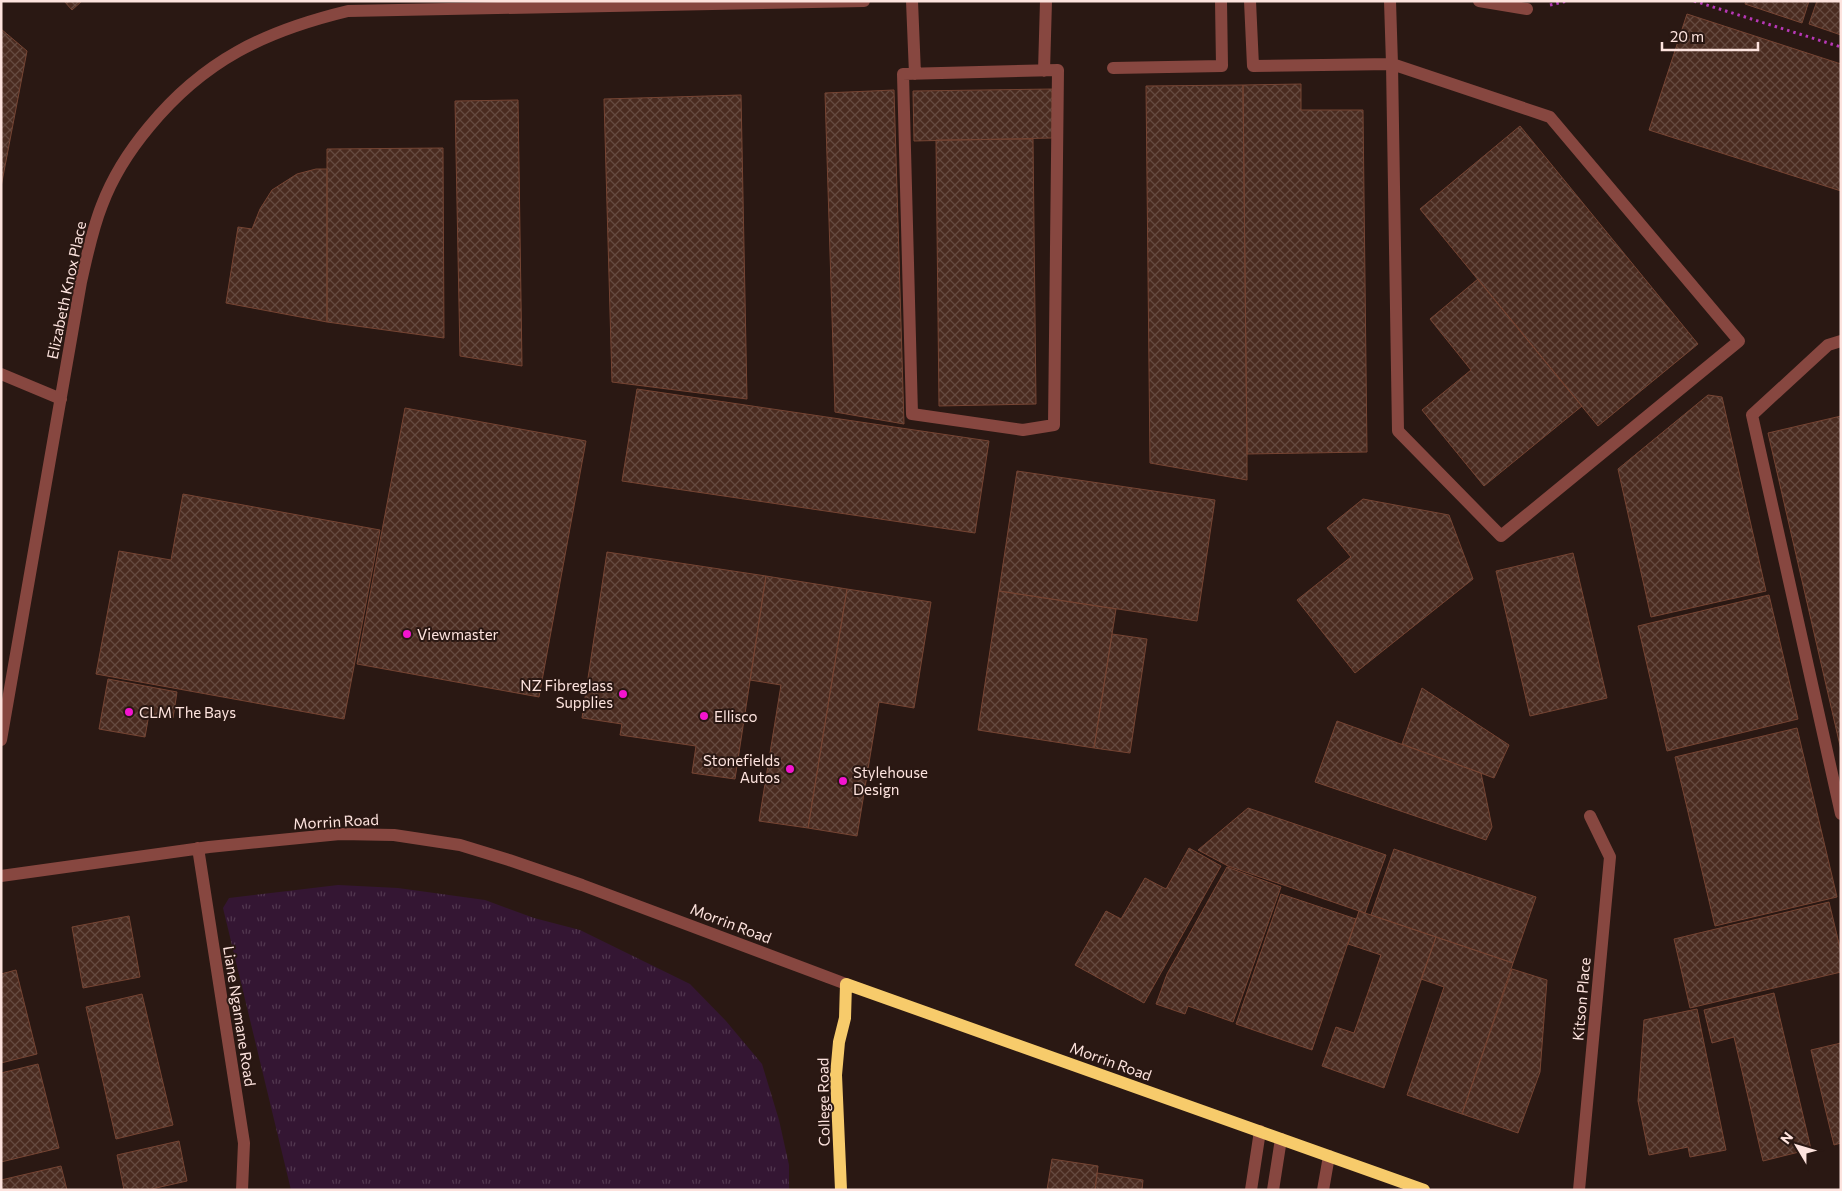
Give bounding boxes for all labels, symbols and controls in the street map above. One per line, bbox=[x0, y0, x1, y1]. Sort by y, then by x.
scale bar bbox=[1662, 20, 1758, 52]
text: 20 m bbox=[1670, 27, 1704, 45]
street label: Elizabeth Knox Place bbox=[43, 219, 89, 361]
place label: Viewmaster bbox=[417, 625, 499, 643]
marker: Viewmaster bbox=[401, 628, 413, 640]
place label: NZ Fibreglass Supplies bbox=[520, 676, 613, 711]
marker: NZ Fibreglass Supplies bbox=[617, 688, 629, 700]
place label: CLM The Bays bbox=[139, 703, 236, 721]
marker: CLM The Bays bbox=[123, 706, 135, 718]
place label: Ellisco bbox=[714, 707, 758, 725]
marker: Ellisco bbox=[698, 710, 710, 722]
place label: Stonefields Autos bbox=[703, 751, 780, 786]
marker: Stonefields Autos bbox=[784, 763, 796, 775]
place label: Stylehouse Design bbox=[853, 763, 928, 798]
marker: Stylehouse Design bbox=[837, 775, 849, 787]
street label: Morrin Road bbox=[293, 810, 379, 832]
street label: Morrin Road bbox=[688, 899, 774, 947]
street label: Liane Ngamane Road bbox=[220, 944, 260, 1088]
street label: Kitson Place bbox=[1568, 956, 1594, 1041]
street label: Morrin Road bbox=[1068, 1038, 1154, 1084]
street label: College Road bbox=[813, 1058, 833, 1146]
north arrow bbox=[1772, 1121, 1822, 1171]
text: N bbox=[1776, 1128, 1796, 1147]

